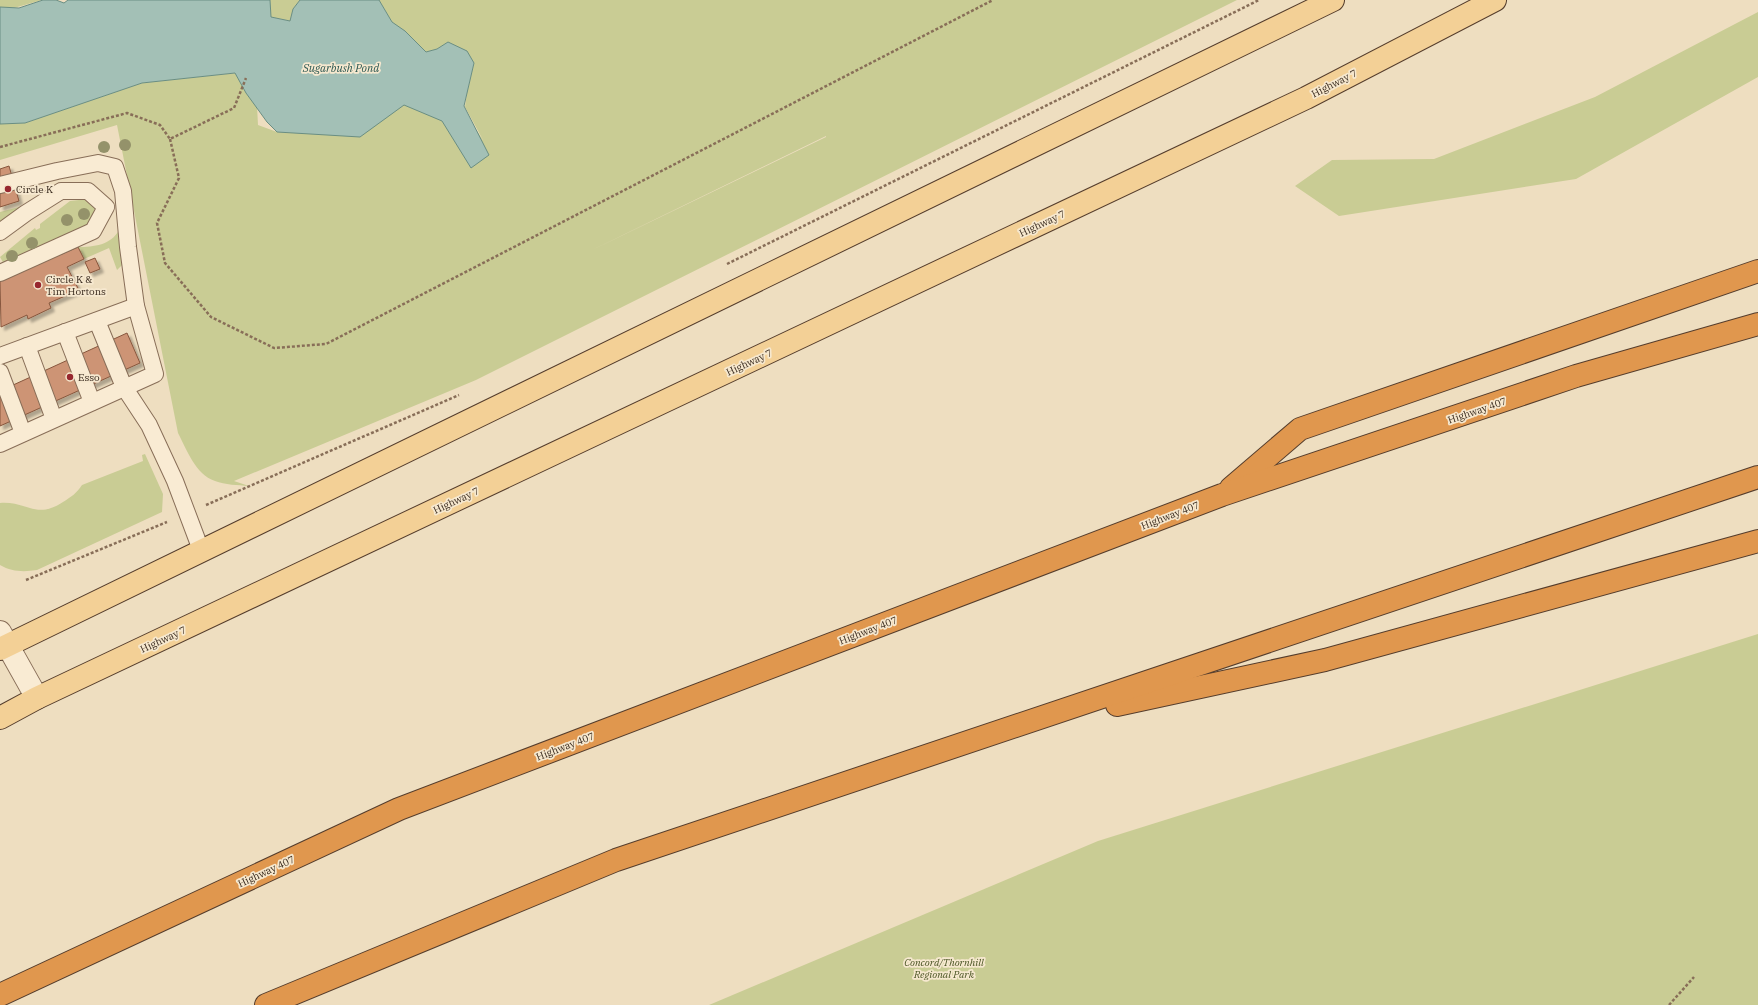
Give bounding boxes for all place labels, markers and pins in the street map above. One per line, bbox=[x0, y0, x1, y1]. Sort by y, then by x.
place label: Circle K bbox=[16, 183, 53, 196]
marker: Circle K bbox=[3, 184, 13, 194]
place label: Circle K & Tim Hortons bbox=[46, 273, 106, 298]
marker: Circle K & Tim Hortons bbox=[33, 280, 43, 290]
place label: Esso bbox=[78, 371, 100, 384]
marker: Esso bbox=[65, 372, 75, 382]

